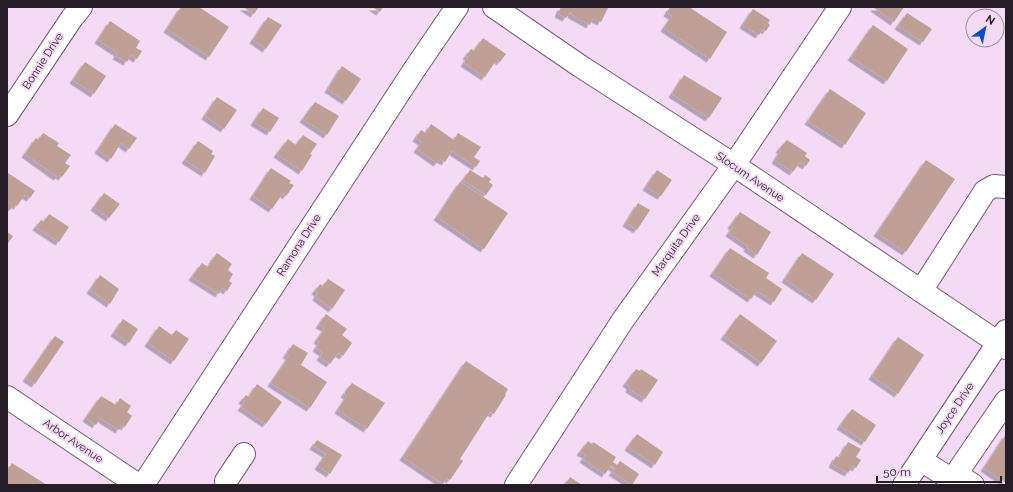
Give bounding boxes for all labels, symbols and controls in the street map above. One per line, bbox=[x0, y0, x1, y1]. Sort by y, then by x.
north arrow bbox=[965, 8, 1005, 48]
text: N bbox=[983, 12, 997, 28]
street label: Bonnie Drive bbox=[20, 30, 66, 92]
street label: Slocum Avenue bbox=[713, 149, 787, 205]
street label: Ramona Drive bbox=[274, 211, 324, 278]
street label: Marquita Drive bbox=[649, 211, 703, 279]
street label: Joyce Drive bbox=[933, 380, 977, 436]
street label: Arbor Avenue bbox=[41, 416, 106, 466]
scale bar bbox=[877, 458, 1001, 484]
text: 50 m bbox=[883, 465, 911, 479]

